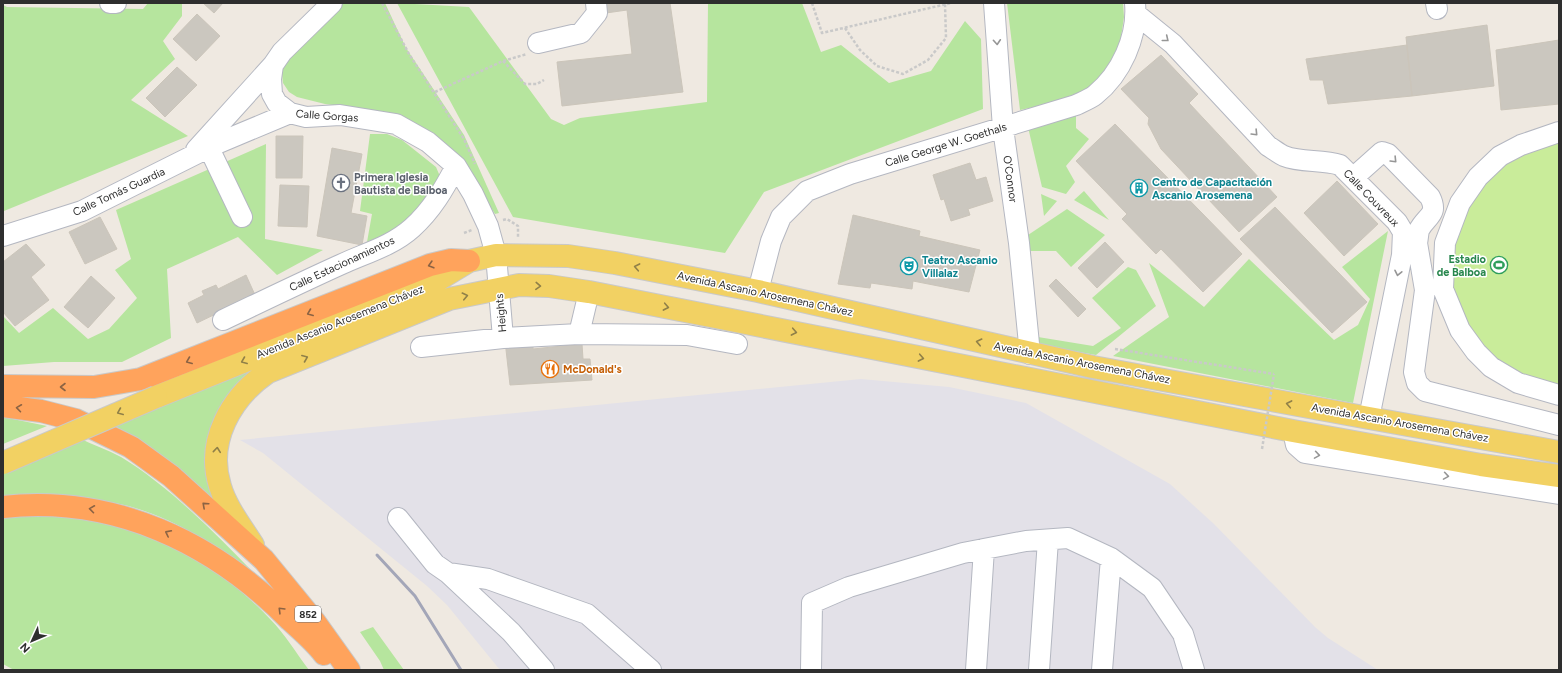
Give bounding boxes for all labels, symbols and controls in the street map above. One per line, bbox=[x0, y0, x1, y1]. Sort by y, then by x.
one-way arrow bbox=[1161, 34, 1168, 41]
one-way arrow bbox=[992, 39, 1001, 45]
street label: Calle Gorgas bbox=[295, 107, 359, 125]
street label: Calle George W. Goethals bbox=[884, 120, 1008, 170]
one-way arrow bbox=[1251, 128, 1258, 136]
street label: O'Connor bbox=[1000, 155, 1020, 204]
one-way arrow bbox=[1389, 155, 1397, 163]
street label: Calle Tomás Guardia bbox=[71, 165, 167, 219]
street label: Calle Couvreux bbox=[1340, 167, 1402, 230]
place label: Primera Iglesia Bautista de Balboa bbox=[354, 171, 448, 197]
church icon: Primera Iglesia Bautista de Balboa bbox=[331, 173, 351, 193]
place label: Centro de Capacitación Ascanio Arosemena bbox=[1152, 176, 1272, 202]
building icon: Centro de Capacitación Ascanio Arosemena bbox=[1129, 178, 1149, 198]
street label: Calle Estacionamientos bbox=[287, 234, 397, 294]
place label: Estadio de Balboa bbox=[1437, 253, 1487, 279]
place label: Teatro Ascanio Villalaz bbox=[922, 254, 998, 280]
sports icon: Estadio de Balboa bbox=[1489, 255, 1509, 275]
theatre icon: Teatro Ascanio Villalaz bbox=[899, 256, 919, 276]
one-way arrow bbox=[428, 260, 435, 269]
one-way arrow bbox=[634, 264, 640, 272]
street label: Avenida Ascanio Arosemena Chávez bbox=[676, 269, 854, 319]
one-way arrow bbox=[1394, 270, 1403, 276]
one-way arrow bbox=[535, 281, 541, 290]
street label: Avenida Ascanio Arosemena Chávez bbox=[254, 282, 426, 362]
one-way arrow bbox=[462, 292, 468, 300]
street label: Heights bbox=[493, 293, 509, 333]
one-way arrow bbox=[663, 302, 669, 310]
one-way arrow bbox=[306, 308, 313, 316]
one-way arrow bbox=[790, 328, 797, 336]
one-way arrow bbox=[975, 339, 982, 347]
street label: Avenida Ascanio Arosemena Chávez bbox=[993, 340, 1171, 386]
one-way arrow bbox=[918, 353, 924, 361]
one-way arrow bbox=[301, 354, 308, 362]
one-way arrow bbox=[186, 356, 193, 364]
one-way arrow bbox=[241, 357, 248, 365]
restaurant icon: McDonald's bbox=[540, 359, 560, 379]
place label: McDonald's bbox=[563, 363, 622, 376]
one-way arrow bbox=[60, 383, 66, 391]
one-way arrow bbox=[1286, 400, 1292, 408]
street label: Avenida Ascanio Arosemena Chávez bbox=[1311, 401, 1489, 445]
one-way arrow bbox=[16, 404, 22, 413]
one-way arrow bbox=[117, 408, 124, 416]
one-way arrow bbox=[213, 447, 222, 453]
one-way arrow bbox=[1314, 450, 1320, 459]
one-way arrow bbox=[1443, 471, 1449, 480]
one-way arrow bbox=[202, 503, 210, 510]
one-way arrow bbox=[88, 505, 95, 514]
one-way arrow bbox=[164, 530, 172, 538]
road number: 852 bbox=[295, 606, 321, 622]
one-way arrow bbox=[278, 608, 286, 615]
north arrow bbox=[12, 621, 52, 661]
text: N bbox=[18, 640, 33, 655]

